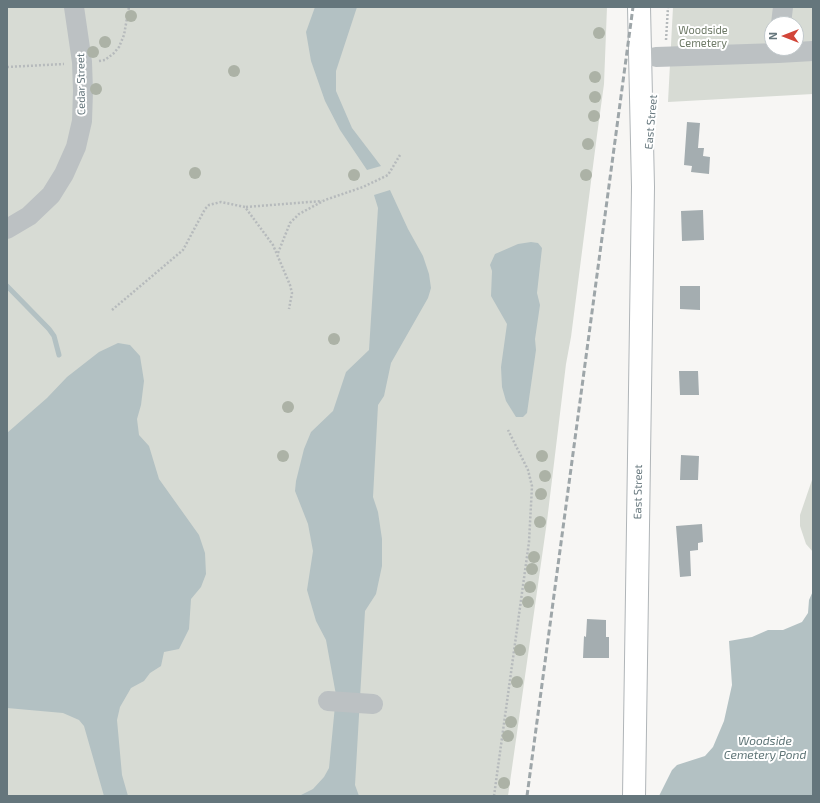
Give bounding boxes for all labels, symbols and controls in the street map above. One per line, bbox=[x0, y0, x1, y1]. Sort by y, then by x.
north arrow bbox=[764, 16, 804, 56]
park label: Woodside Cemetery bbox=[678, 23, 728, 49]
text: N bbox=[766, 32, 779, 40]
street label: Cedar Street bbox=[74, 53, 88, 115]
street label: East Street bbox=[642, 94, 660, 150]
street label: East Street bbox=[631, 464, 645, 520]
water label: Woodside Cemetery Pond bbox=[724, 734, 806, 762]

